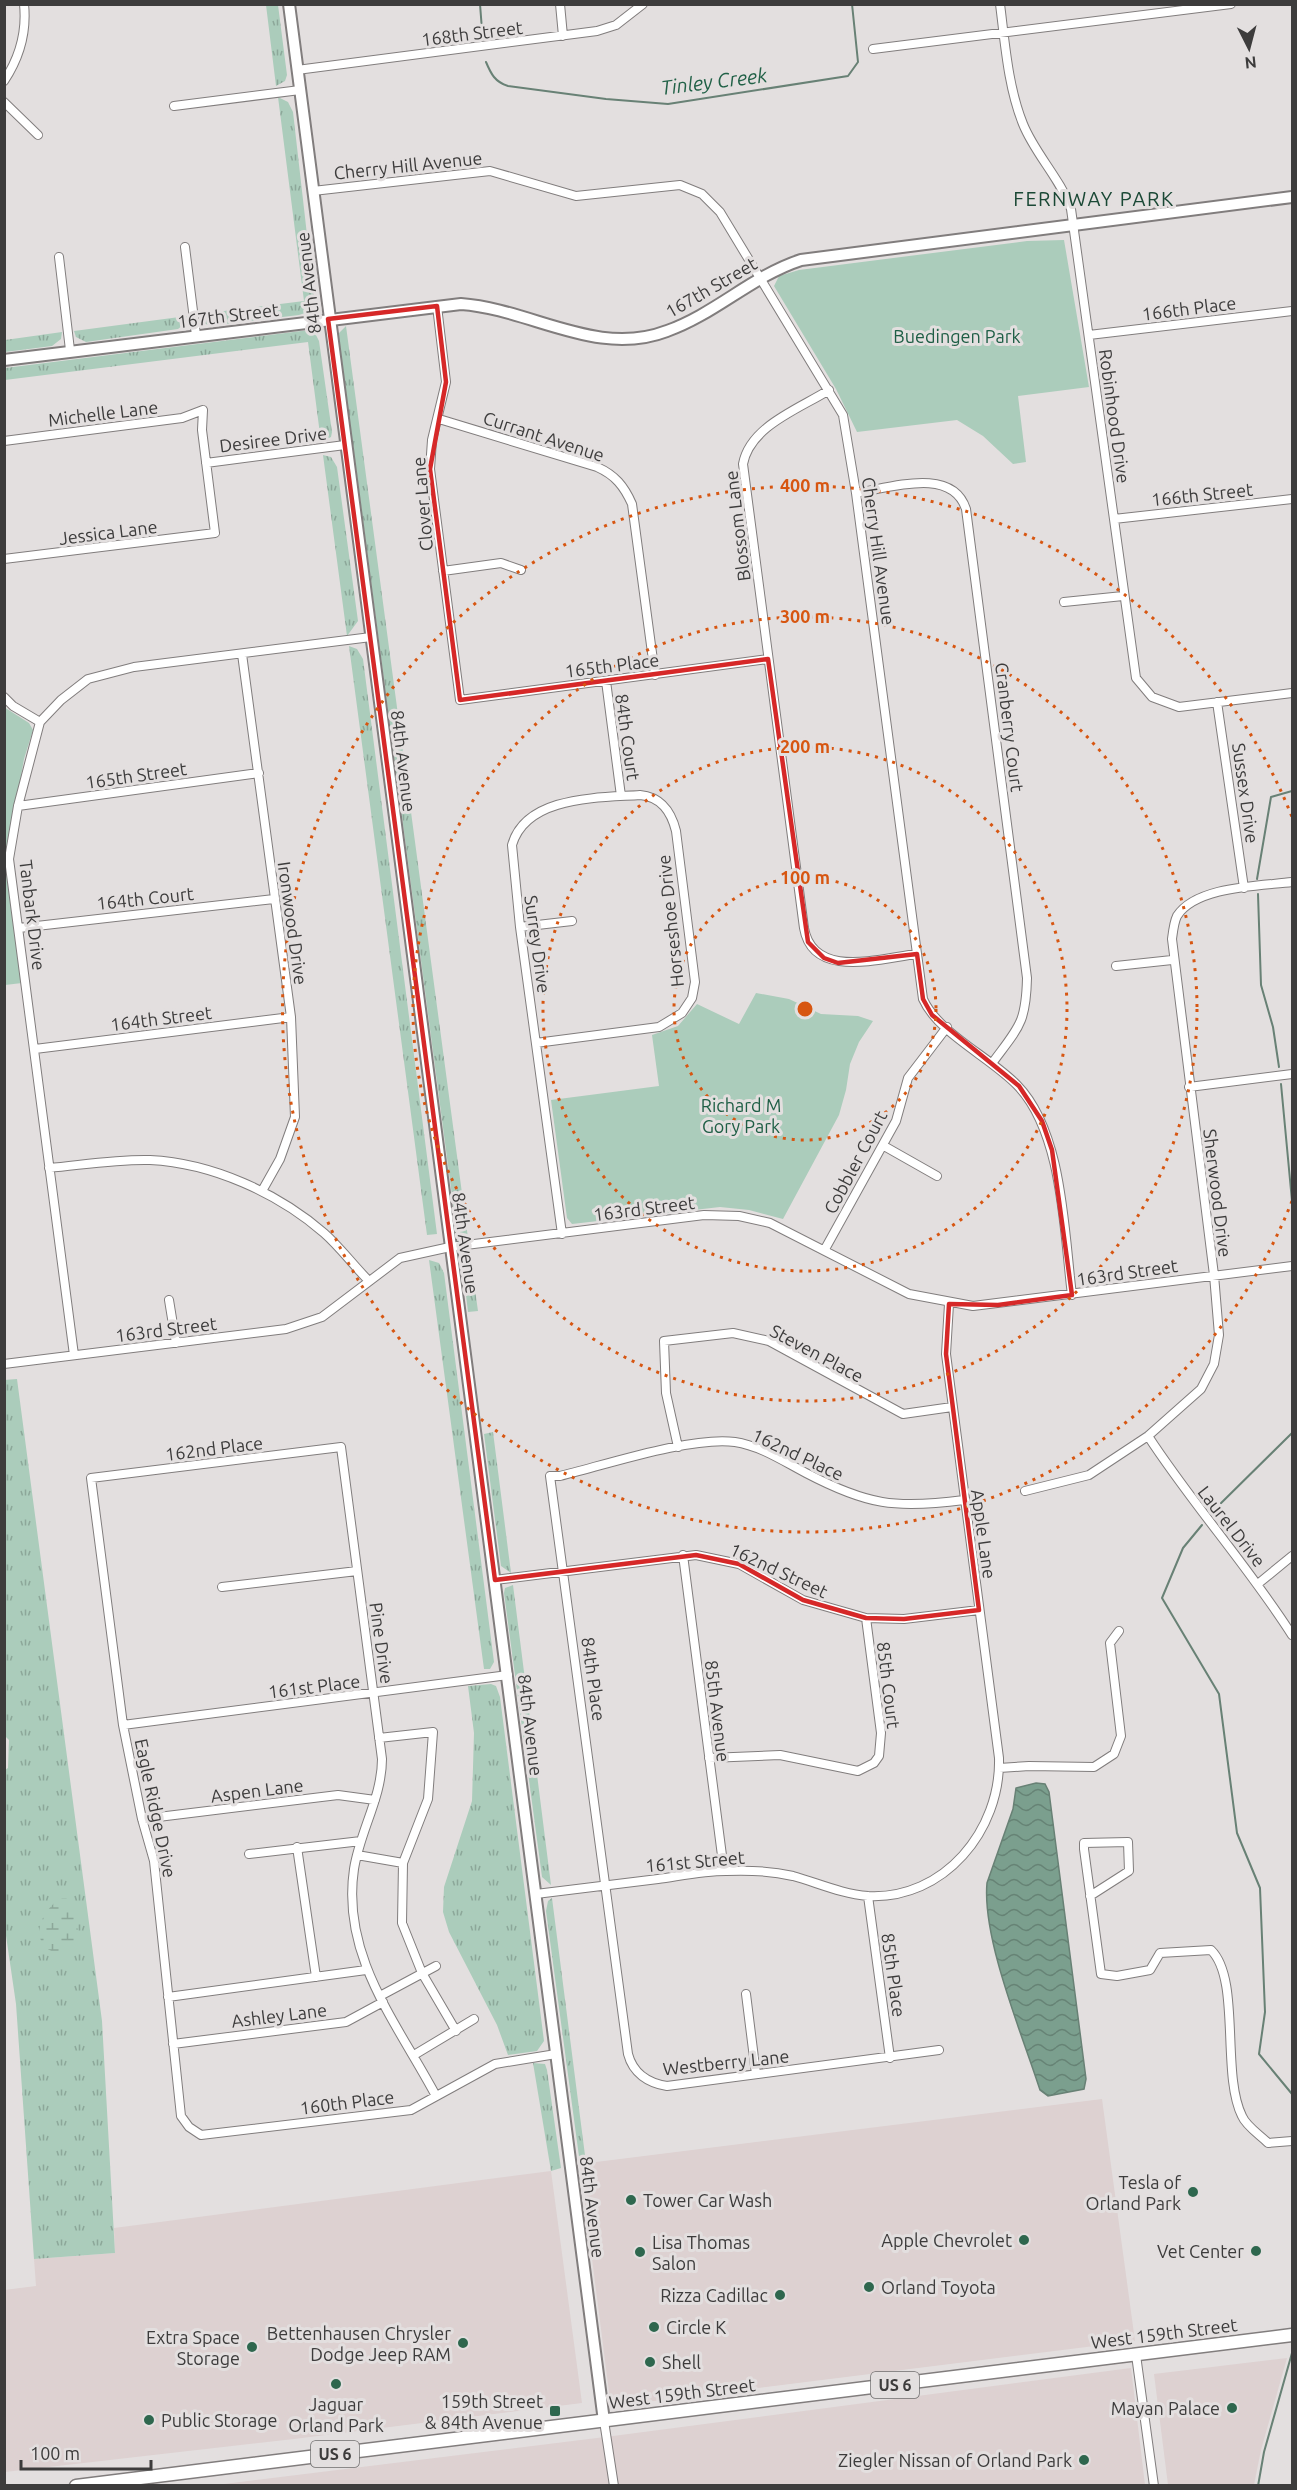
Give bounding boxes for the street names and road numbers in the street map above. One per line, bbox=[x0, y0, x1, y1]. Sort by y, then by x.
street label: 168th Street bbox=[420, 17, 524, 49]
street label: Cherry Hill Avenue bbox=[333, 147, 483, 183]
street label: 84th Avenue bbox=[292, 231, 324, 335]
street label: 167th Street bbox=[662, 253, 760, 321]
street label: 166th Place bbox=[1141, 292, 1237, 324]
street label: 167th Street bbox=[176, 299, 280, 331]
street label: Robinhood Drive bbox=[1096, 348, 1134, 484]
street label: Michelle Lane bbox=[47, 396, 159, 430]
street label: Currant Avenue bbox=[481, 407, 607, 465]
street label: Desiree Drive bbox=[218, 422, 328, 456]
street label: Clover Lane bbox=[408, 456, 436, 552]
street label: Blossom Lane bbox=[720, 470, 754, 582]
street label: Cherry Hill Avenue bbox=[859, 476, 899, 626]
street label: 166th Street bbox=[1150, 479, 1254, 509]
street label: Jessica Lane bbox=[58, 516, 158, 548]
street label: 165th Place bbox=[564, 649, 660, 681]
street label: Cranberry Court bbox=[992, 661, 1028, 793]
street label: 84th Court bbox=[612, 692, 644, 782]
street label: 84th Avenue bbox=[388, 709, 420, 813]
street label: Sussex Drive bbox=[1229, 742, 1263, 844]
street label: 165th Street bbox=[84, 758, 188, 792]
street label: Horseshoe Drive bbox=[653, 854, 687, 988]
street label: Tanbark Drive bbox=[16, 859, 50, 971]
street label: Ironwood Drive bbox=[274, 860, 312, 986]
street label: 164th Court bbox=[95, 883, 195, 913]
street label: Surrey Drive bbox=[521, 894, 555, 994]
street label: 164th Street bbox=[109, 1002, 213, 1034]
street label: Cobbler Court bbox=[819, 1107, 891, 1217]
street label: Sherwood Drive bbox=[1200, 1128, 1236, 1258]
street label: 84th Avenue bbox=[449, 1191, 483, 1295]
street label: 163rd Street bbox=[592, 1192, 696, 1224]
street label: 163rd Street bbox=[1075, 1255, 1179, 1289]
street label: 163rd Street bbox=[114, 1313, 218, 1345]
street label: Steven Place bbox=[767, 1320, 867, 1386]
street label: 162nd Place bbox=[749, 1424, 847, 1484]
street label: 162nd Place bbox=[164, 1432, 264, 1464]
street label: Laurel Drive bbox=[1194, 1482, 1270, 1570]
street label: Apple Lane bbox=[968, 1488, 1000, 1580]
street label: 162nd Street bbox=[727, 1539, 831, 1601]
street label: Pine Drive bbox=[366, 1601, 398, 1685]
street label: 84th Place bbox=[578, 1636, 610, 1722]
street label: 85th Court bbox=[874, 1640, 904, 1730]
street label: 85th Avenue bbox=[702, 1659, 734, 1763]
street label: 161st Place bbox=[267, 1670, 361, 1702]
street label: 84th Avenue bbox=[515, 1673, 547, 1777]
street label: Eagle Ridge Drive bbox=[132, 1737, 180, 1879]
street label: Aspen Lane bbox=[209, 1774, 305, 1806]
street label: 161st Street bbox=[644, 1847, 746, 1875]
street label: 85th Place bbox=[878, 1932, 910, 2018]
street label: Ashley Lane bbox=[230, 1999, 328, 2031]
street label: Westberry Lane bbox=[662, 2045, 790, 2079]
street label: 160th Place bbox=[299, 2086, 395, 2118]
street label: 84th Avenue bbox=[577, 2155, 609, 2259]
street label: West 159th Street bbox=[1090, 2314, 1238, 2352]
road number: US 6 bbox=[871, 2372, 919, 2398]
street label: West 159th Street bbox=[608, 2374, 756, 2412]
road number: US 6 bbox=[311, 2441, 359, 2467]

